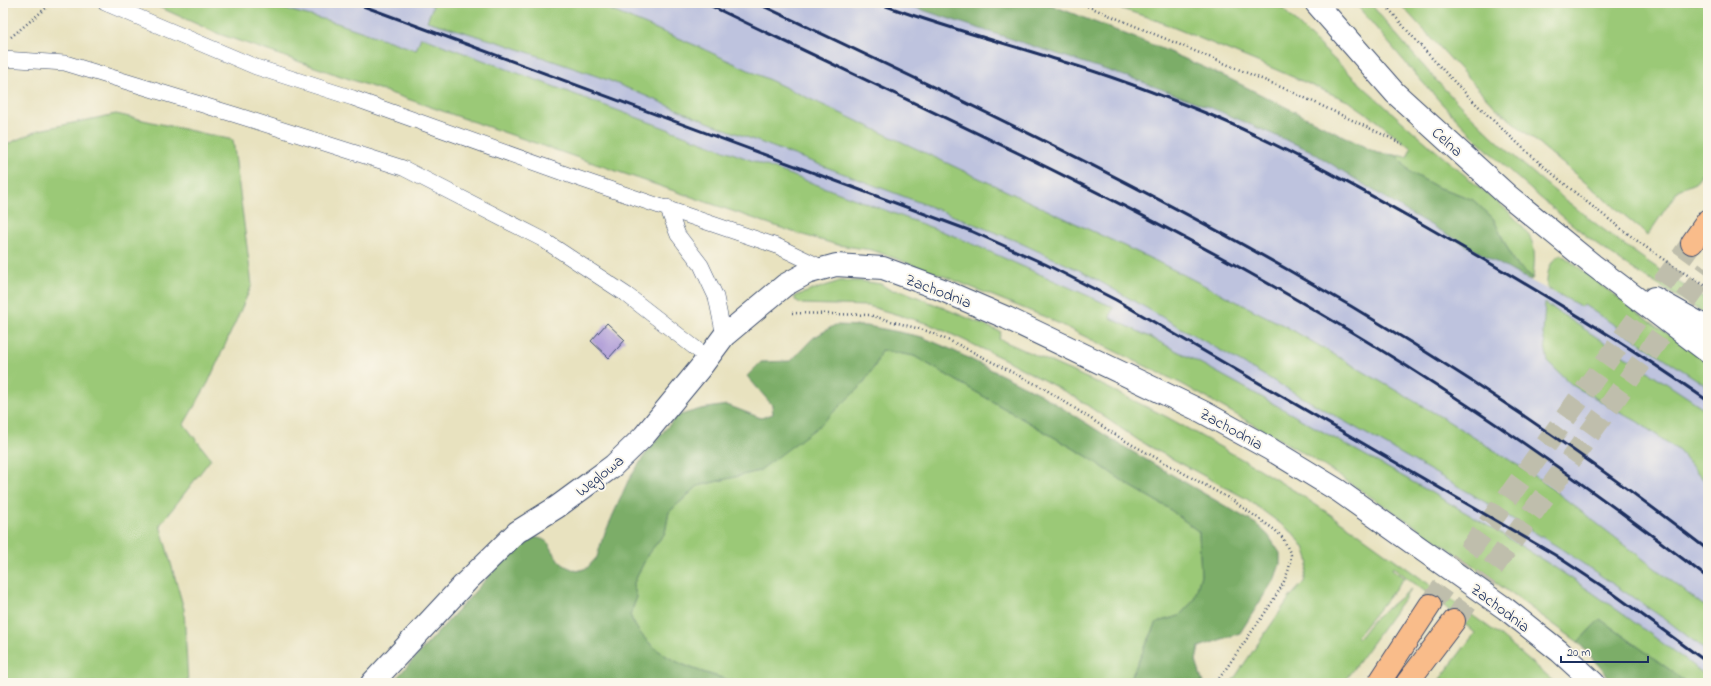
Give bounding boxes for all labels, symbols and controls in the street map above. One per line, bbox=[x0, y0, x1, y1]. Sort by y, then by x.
street label: Celna bbox=[1426, 122, 1468, 163]
street label: Zachodnia bbox=[902, 268, 975, 315]
street label: Zachodnia bbox=[1195, 402, 1267, 457]
street label: Węglowa bbox=[571, 450, 630, 504]
street label: Zachodnia bbox=[1465, 578, 1535, 639]
scale bar bbox=[1561, 638, 1648, 664]
text: 20 m bbox=[1567, 644, 1590, 662]

